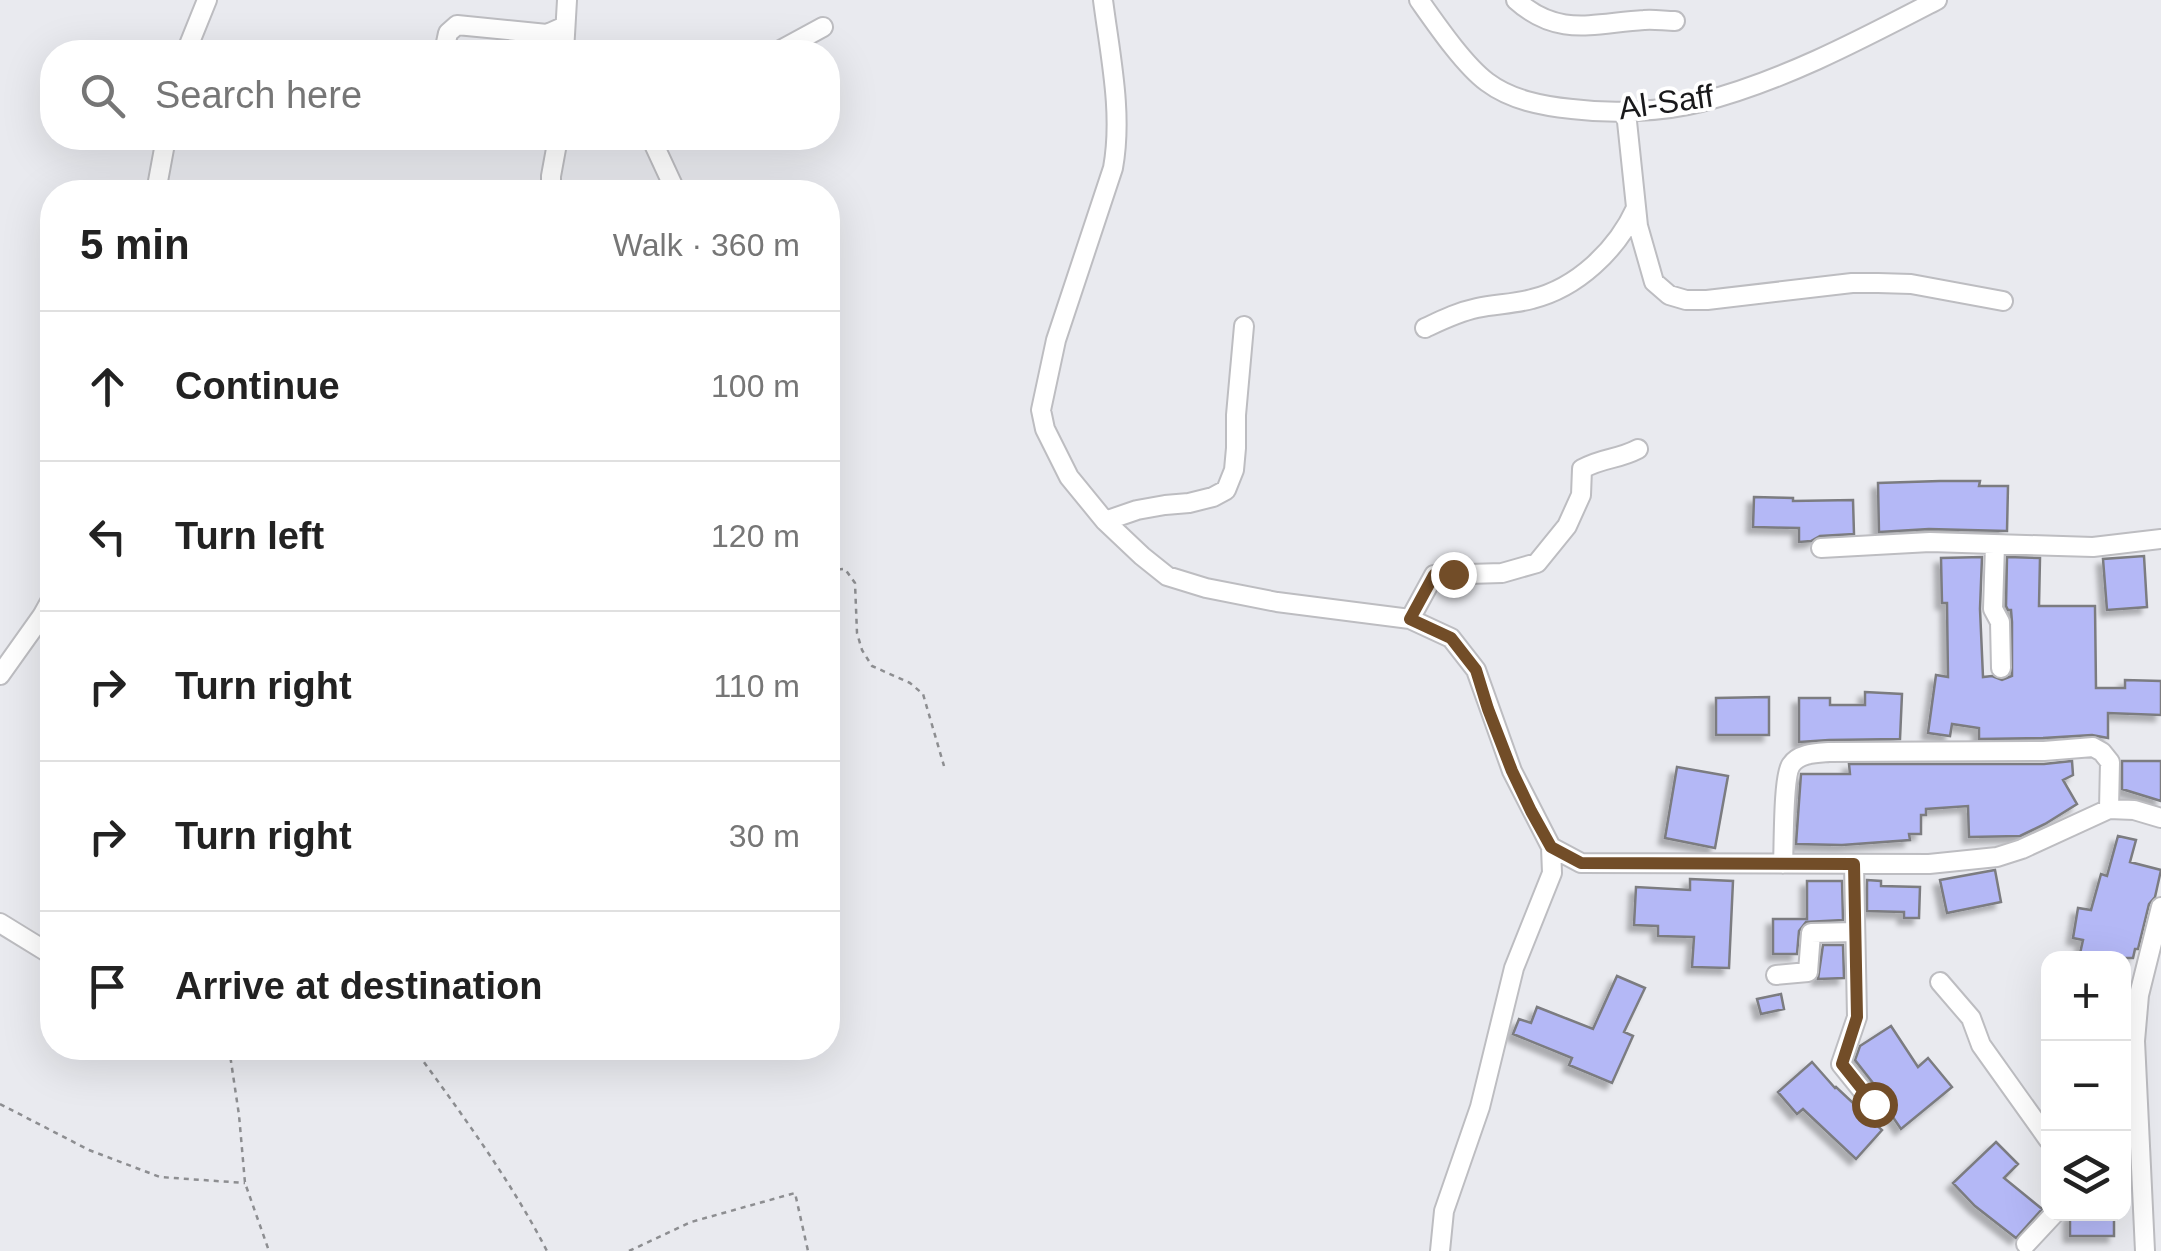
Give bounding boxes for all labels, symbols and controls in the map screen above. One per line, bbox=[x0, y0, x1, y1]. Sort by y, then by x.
search box bbox=[40, 40, 840, 150]
icon: search bbox=[75, 68, 130, 123]
text: Search here bbox=[155, 74, 362, 116]
street label: Al-Saff bbox=[1616, 78, 1716, 126]
text: 5 min bbox=[80, 221, 190, 268]
text: Walk · 360 m bbox=[613, 227, 800, 263]
icon: ahead bbox=[80, 359, 135, 414]
text: Continue bbox=[175, 365, 340, 407]
text: 100 m bbox=[711, 368, 800, 404]
icon: left bbox=[80, 509, 135, 564]
text: Turn left bbox=[175, 515, 324, 557]
text: 120 m bbox=[711, 518, 800, 554]
route end bbox=[1431, 552, 1477, 598]
icon: right bbox=[80, 659, 135, 714]
text: Turn right bbox=[175, 665, 352, 707]
text: 110 m bbox=[713, 668, 800, 704]
icon: right bbox=[80, 809, 135, 864]
text: Turn right bbox=[175, 815, 352, 857]
text: 30 m bbox=[729, 818, 800, 854]
map controls bbox=[2041, 951, 2131, 1221]
button: + bbox=[2041, 951, 2131, 1041]
icon: arrive bbox=[80, 959, 135, 1014]
text: Arrive at destination bbox=[175, 965, 542, 1007]
button: − bbox=[2041, 1041, 2131, 1131]
route start bbox=[1852, 1082, 1898, 1128]
button: layers bbox=[2041, 1131, 2131, 1221]

